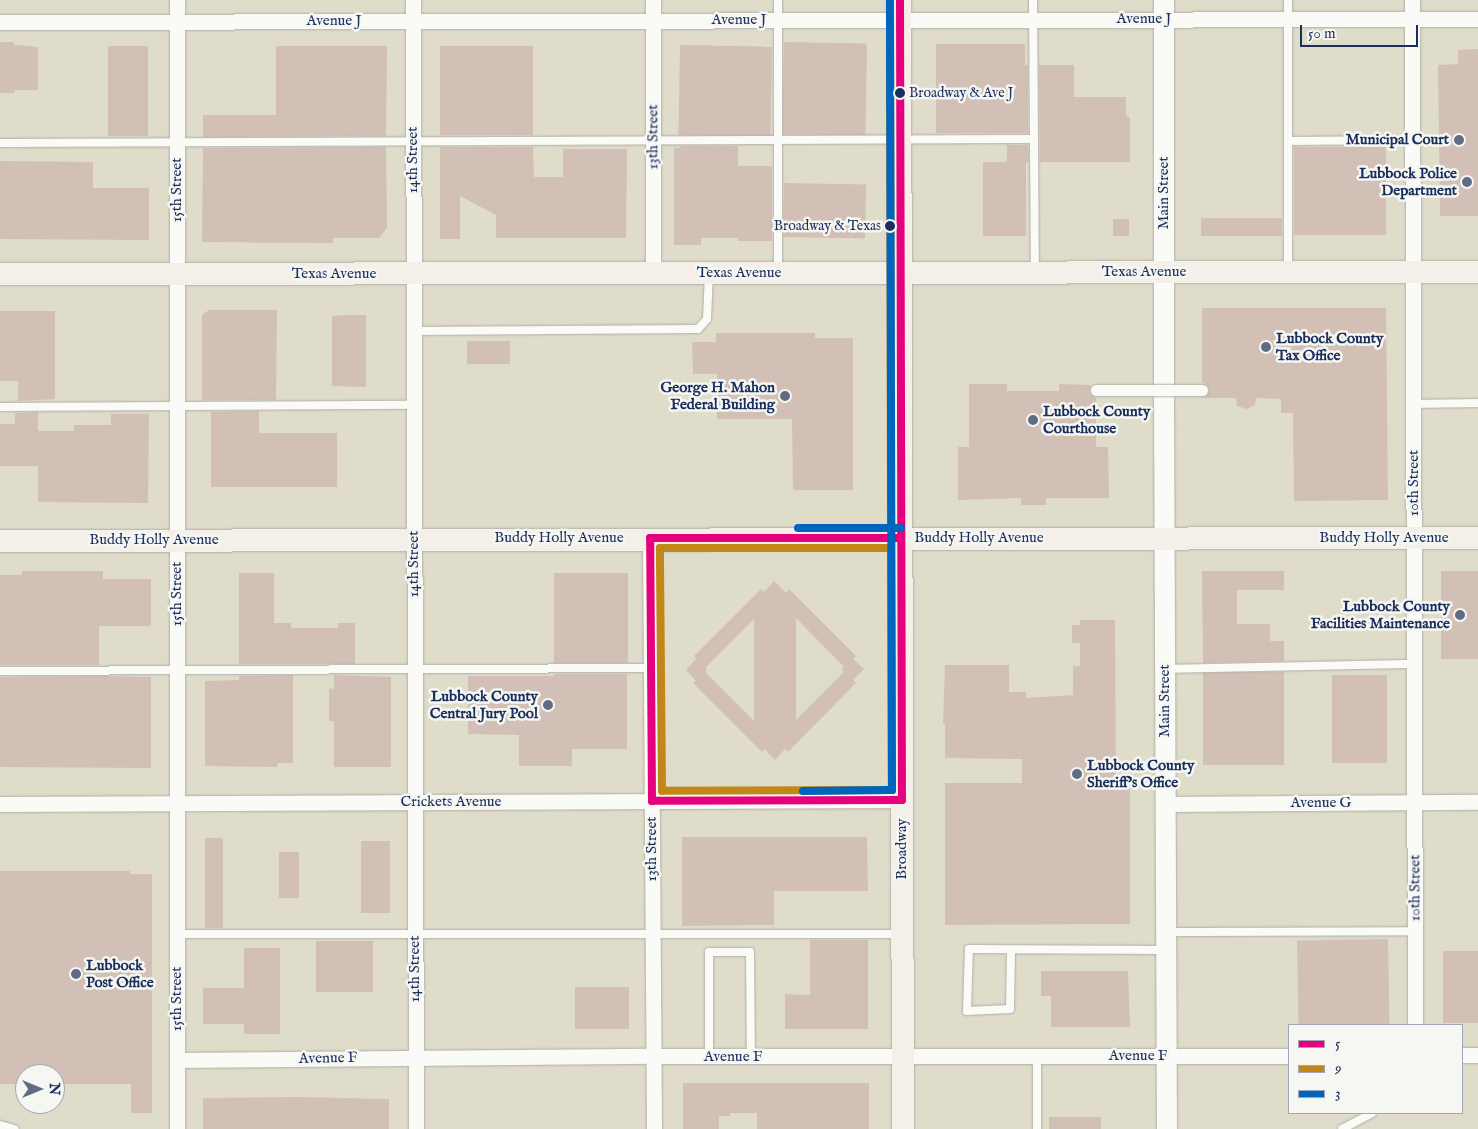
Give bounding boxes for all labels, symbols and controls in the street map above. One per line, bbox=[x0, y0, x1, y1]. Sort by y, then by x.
street label: Avenue J bbox=[1116, 10, 1172, 28]
street label: Avenue J bbox=[711, 11, 767, 29]
street label: Avenue J bbox=[306, 12, 362, 30]
scale bar bbox=[1303, 15, 1420, 47]
text: 50 m bbox=[1308, 24, 1336, 43]
place label: Broadway & Ave J bbox=[909, 85, 1013, 101]
marker: Broadway & Ave J bbox=[895, 88, 905, 98]
street label: 13th Street bbox=[644, 105, 662, 169]
street label: 14th Street bbox=[404, 127, 422, 193]
place label: Municipal Court bbox=[1346, 131, 1449, 149]
marker: Municipal Court bbox=[1453, 134, 1465, 146]
street label: Main Street bbox=[1155, 156, 1173, 230]
street label: 15th Street bbox=[168, 158, 186, 222]
place label: Lubbock Police Department bbox=[1359, 164, 1457, 199]
marker: Lubbock Police Department bbox=[1461, 176, 1473, 188]
place label: Broadway & Texas bbox=[774, 218, 881, 234]
marker: Broadway & Texas bbox=[885, 221, 895, 231]
street label: Texas Avenue bbox=[1102, 263, 1186, 281]
street label: Texas Avenue bbox=[697, 264, 781, 282]
street label: Texas Avenue bbox=[292, 265, 376, 283]
place label: Lubbock County Tax Office bbox=[1276, 329, 1383, 364]
marker: Lubbock County Tax Office bbox=[1260, 341, 1272, 353]
place label: George H. Mahon Federal Building bbox=[660, 378, 775, 413]
marker: George H. Mahon Federal Building bbox=[779, 390, 791, 402]
place label: Lubbock County Courthouse bbox=[1043, 402, 1150, 437]
marker: Lubbock County Courthouse bbox=[1027, 414, 1039, 426]
street label: 10th Street bbox=[1405, 450, 1423, 516]
street label: Buddy Holly Avenue bbox=[494, 529, 624, 547]
street label: Buddy Holly Avenue bbox=[914, 529, 1044, 547]
street label: Buddy Holly Avenue bbox=[1319, 529, 1449, 547]
street label: Buddy Holly Avenue bbox=[89, 531, 219, 549]
street label: 14th Street bbox=[405, 531, 423, 597]
street label: 15th Street bbox=[168, 562, 186, 626]
place label: Lubbock County Facilities Maintenance bbox=[1311, 597, 1450, 632]
marker: Lubbock County Facilities Maintenance bbox=[1454, 609, 1466, 621]
street label: Main Street bbox=[1156, 664, 1174, 738]
place label: Lubbock County Central Jury Pool bbox=[430, 687, 538, 722]
marker: Lubbock County Central Jury Pool bbox=[542, 699, 554, 711]
place label: Lubbock County Sheriff's Office bbox=[1087, 756, 1194, 791]
marker: Lubbock County Sheriff's Office bbox=[1071, 768, 1083, 780]
street label: Crickets Avenue bbox=[401, 793, 501, 811]
street label: Avenue G bbox=[1290, 794, 1352, 812]
street label: 13th Street bbox=[643, 817, 661, 881]
street label: Broadway bbox=[893, 818, 911, 880]
street label: 10th Street bbox=[1406, 855, 1424, 921]
street label: 14th Street bbox=[406, 936, 424, 1002]
place label: Lubbock Post Office bbox=[86, 956, 154, 991]
street label: 15th Street bbox=[168, 967, 186, 1031]
marker: Lubbock Post Office bbox=[70, 968, 82, 980]
legend bbox=[1288, 1024, 1463, 1114]
text: 5 bbox=[1335, 1034, 1340, 1053]
street label: Avenue F bbox=[1109, 1047, 1167, 1065]
street label: Avenue F bbox=[299, 1048, 357, 1068]
street label: Avenue F bbox=[704, 1048, 762, 1066]
text: 9 bbox=[1335, 1059, 1342, 1078]
north arrow bbox=[15, 1064, 65, 1114]
text: N bbox=[45, 1083, 63, 1095]
text: 3 bbox=[1335, 1084, 1341, 1103]

